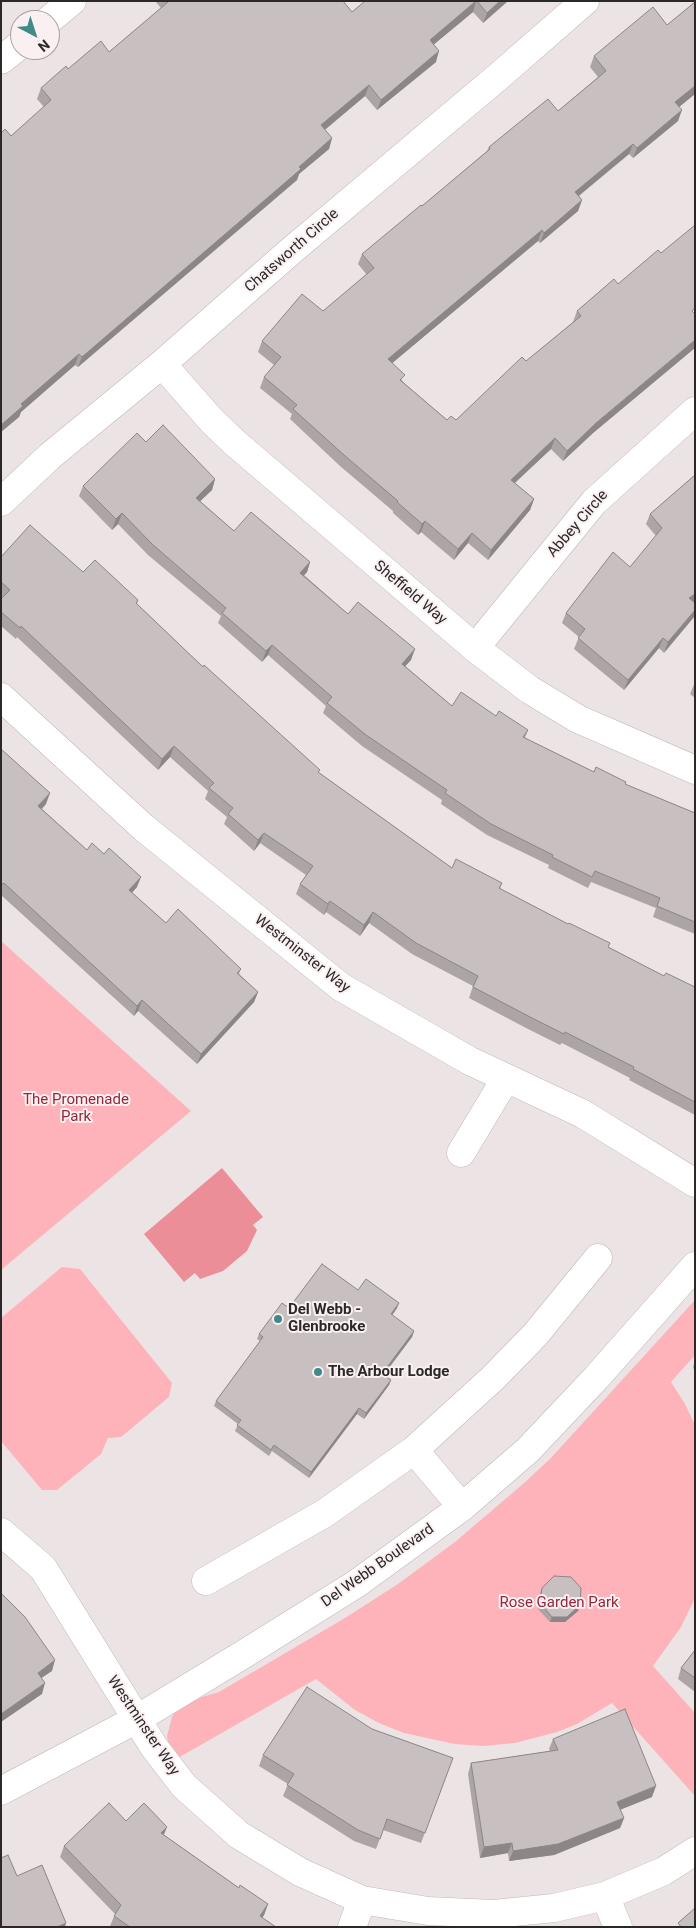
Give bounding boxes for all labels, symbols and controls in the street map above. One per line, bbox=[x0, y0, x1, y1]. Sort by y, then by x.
north arrow bbox=[10, 10, 60, 60]
text: N bbox=[35, 36, 53, 55]
street label: Chatsworth Circle bbox=[241, 205, 343, 297]
street label: Abbey Circle bbox=[544, 487, 612, 561]
street label: Sheffield Way bbox=[370, 557, 450, 629]
street label: Westminster Way bbox=[251, 911, 353, 997]
park label: The Promenade Park bbox=[23, 1091, 129, 1126]
place label: Del Webb - Glenbrooke bbox=[288, 1301, 365, 1336]
marker: Del Webb - Glenbrooke bbox=[272, 1313, 284, 1325]
place label: The Arbour Lodge bbox=[328, 1363, 449, 1381]
marker: The Arbour Lodge bbox=[312, 1366, 324, 1378]
street label: Del Webb Boulevard bbox=[318, 1520, 438, 1612]
park label: Rose Garden Park bbox=[499, 1594, 619, 1612]
street label: Westminster Way bbox=[103, 1673, 183, 1779]

